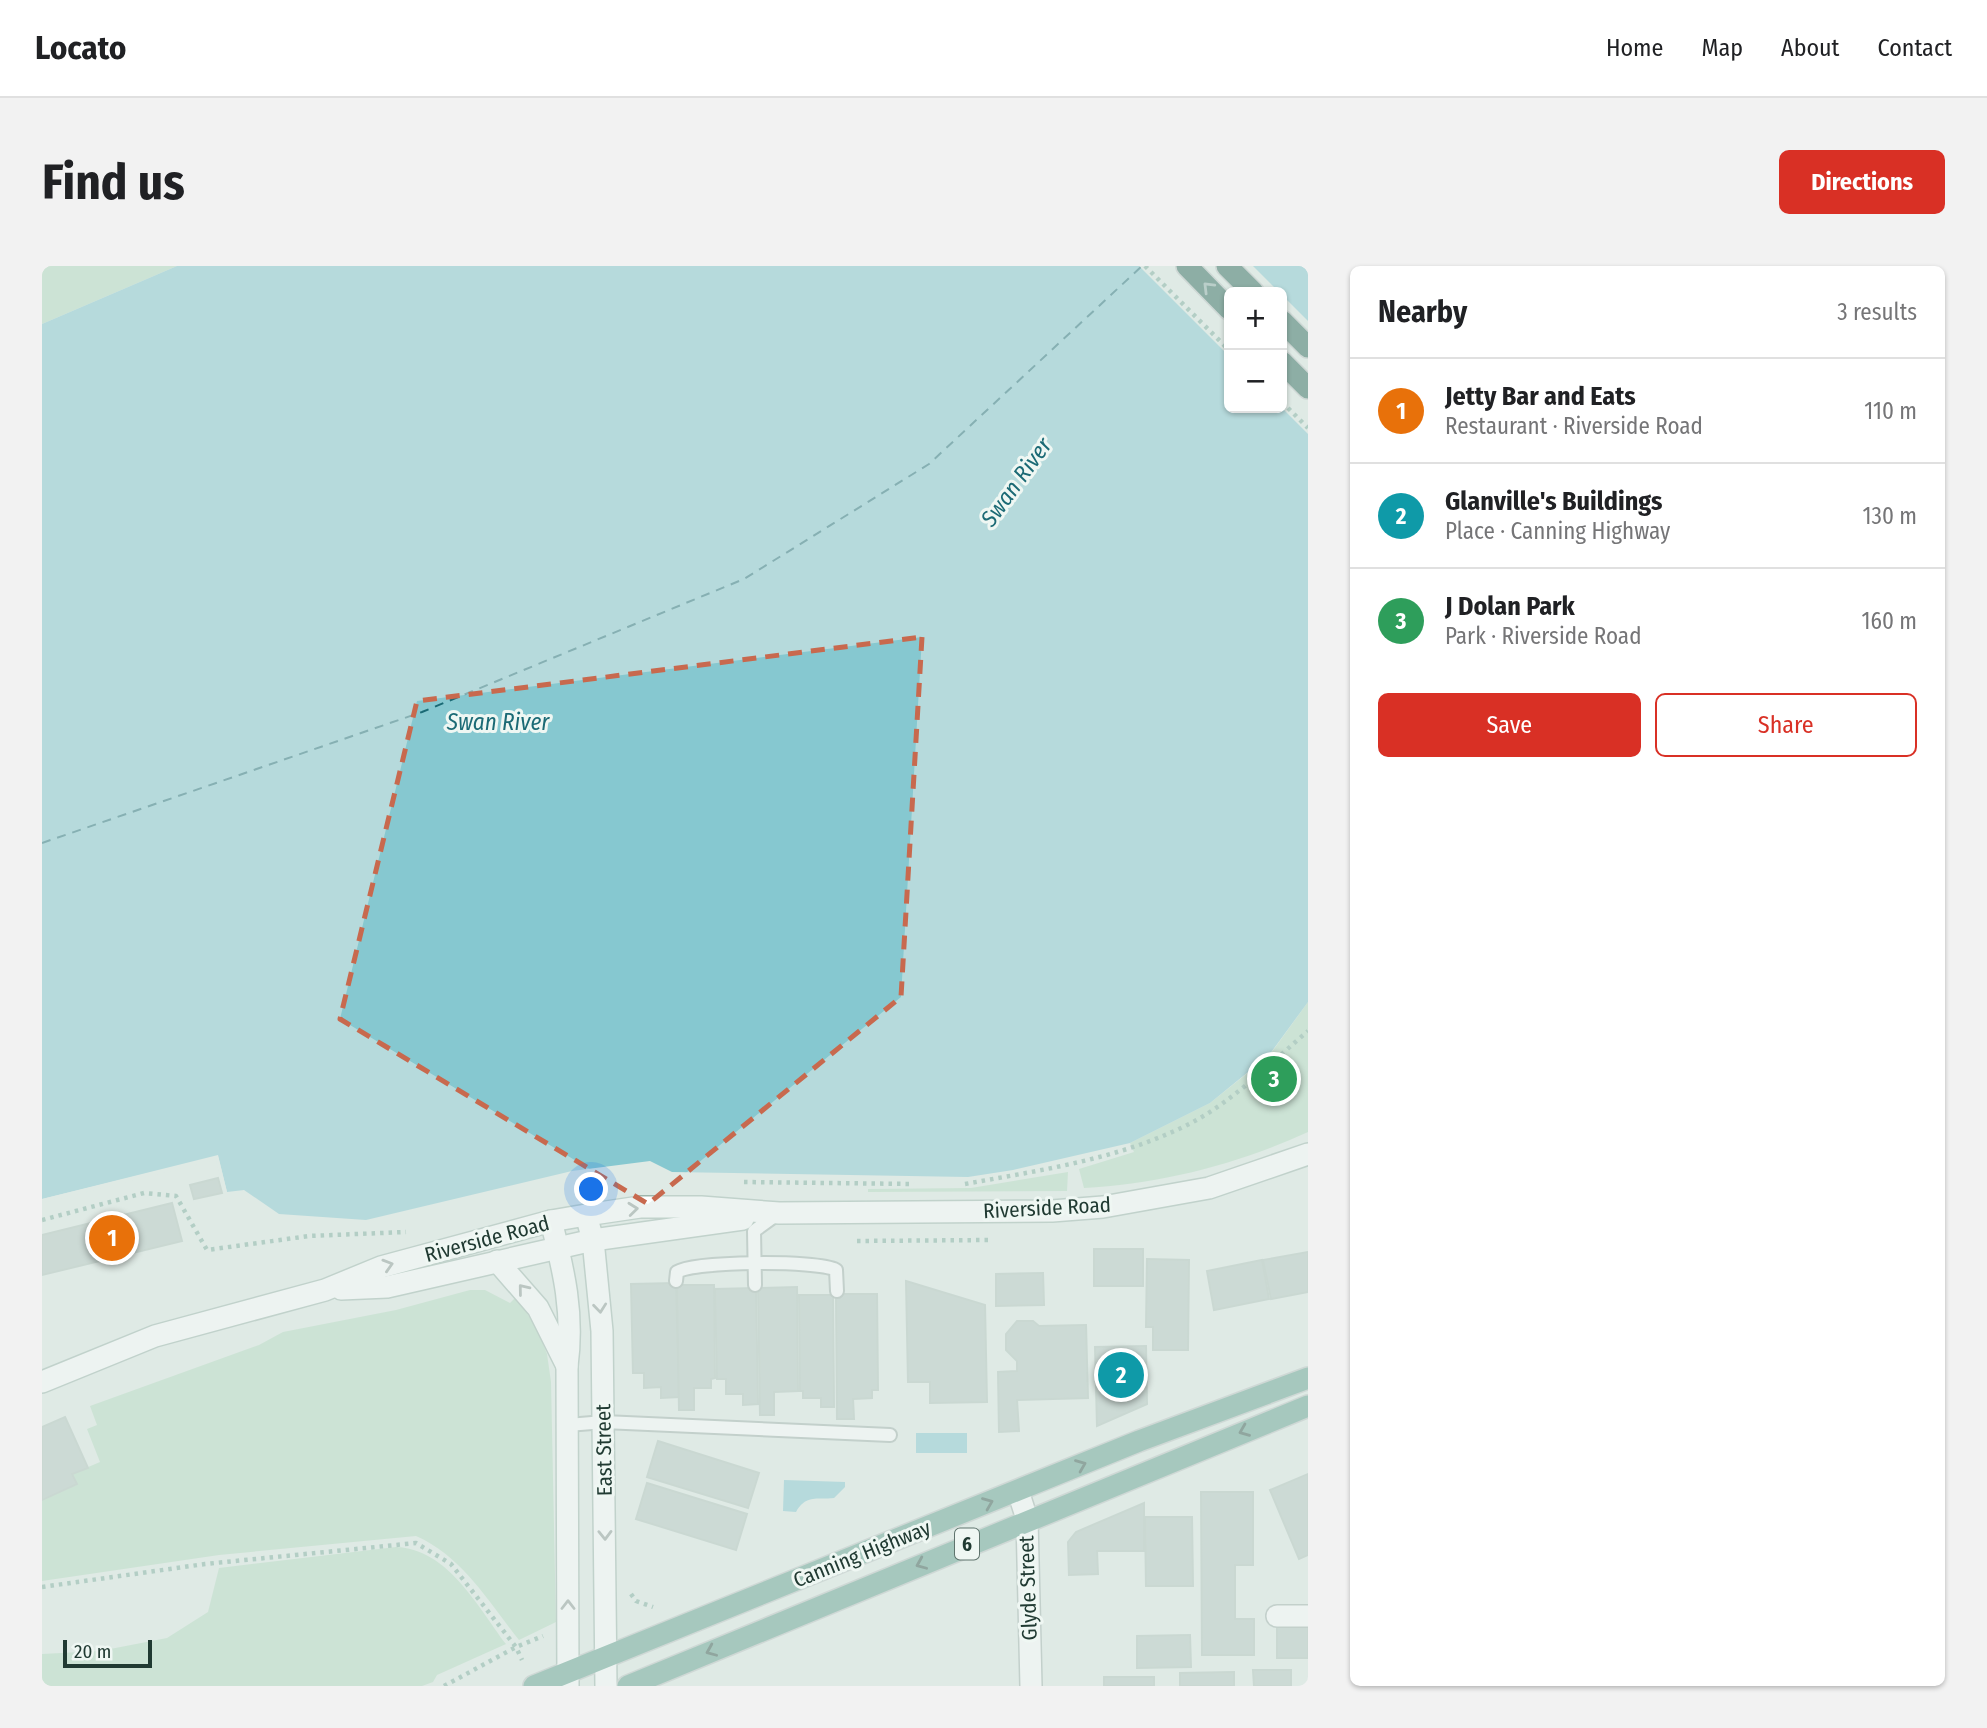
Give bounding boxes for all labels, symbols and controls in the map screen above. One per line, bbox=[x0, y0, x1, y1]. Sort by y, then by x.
text: Locato bbox=[35, 28, 126, 68]
text: Home bbox=[1606, 34, 1663, 62]
text: Map bbox=[1701, 34, 1743, 62]
text: About bbox=[1781, 34, 1839, 62]
text: Contact bbox=[1877, 34, 1952, 62]
button: Directions bbox=[1779, 150, 1945, 214]
text: Find us bbox=[42, 153, 185, 212]
one-way arrow bbox=[1203, 283, 1216, 296]
map controls bbox=[1224, 287, 1287, 413]
button: + bbox=[1224, 287, 1287, 350]
text: Nearby bbox=[1378, 294, 1467, 330]
text: 3 results bbox=[1837, 298, 1917, 326]
button: − bbox=[1224, 350, 1287, 413]
text: Jetty Bar and Eats bbox=[1445, 381, 1636, 412]
text: 1 bbox=[1396, 397, 1406, 425]
text: 110 m bbox=[1864, 397, 1917, 425]
text: Restaurant · Riverside Road bbox=[1445, 412, 1703, 440]
water label: Swan River bbox=[974, 431, 1058, 533]
text: Glanville's Buildings bbox=[1445, 486, 1662, 517]
text: 2 bbox=[1396, 502, 1406, 530]
text: 130 m bbox=[1863, 502, 1917, 530]
text: Place · Canning Highway bbox=[1445, 517, 1670, 545]
text: J Dolan Park bbox=[1445, 591, 1575, 622]
text: 3 bbox=[1396, 607, 1406, 635]
text: 160 m bbox=[1862, 607, 1917, 635]
text: Park · Riverside Road bbox=[1445, 622, 1641, 650]
button: Save bbox=[1378, 693, 1641, 757]
button: Share bbox=[1655, 693, 1917, 757]
water label: Swan River bbox=[446, 708, 550, 736]
pin: 3 bbox=[1251, 1053, 1297, 1105]
your location bbox=[574, 1172, 608, 1206]
street label: Riverside Road bbox=[983, 1192, 1111, 1224]
one-way arrow bbox=[627, 1201, 639, 1216]
street label: Riverside Road bbox=[422, 1210, 552, 1268]
pin: 1 bbox=[89, 1212, 135, 1264]
one-way arrow bbox=[382, 1259, 394, 1274]
one-way arrow bbox=[519, 1285, 532, 1297]
one-way arrow bbox=[592, 1302, 607, 1314]
pin: 2 bbox=[1098, 1349, 1144, 1401]
street label: East Street bbox=[590, 1404, 618, 1496]
one-way arrow bbox=[1239, 1422, 1251, 1436]
one-way arrow bbox=[1074, 1459, 1086, 1473]
one-way arrow bbox=[981, 1497, 993, 1511]
street label: Canning Highway bbox=[790, 1514, 935, 1593]
road number: 6 bbox=[955, 1528, 979, 1560]
one-way arrow bbox=[597, 1531, 613, 1541]
street label: Glyde Street bbox=[1013, 1535, 1043, 1641]
one-way arrow bbox=[915, 1556, 928, 1570]
one-way arrow bbox=[560, 1599, 576, 1610]
scale bar bbox=[63, 1637, 152, 1669]
text: 20 m bbox=[74, 1640, 111, 1663]
one-way arrow bbox=[705, 1643, 717, 1657]

